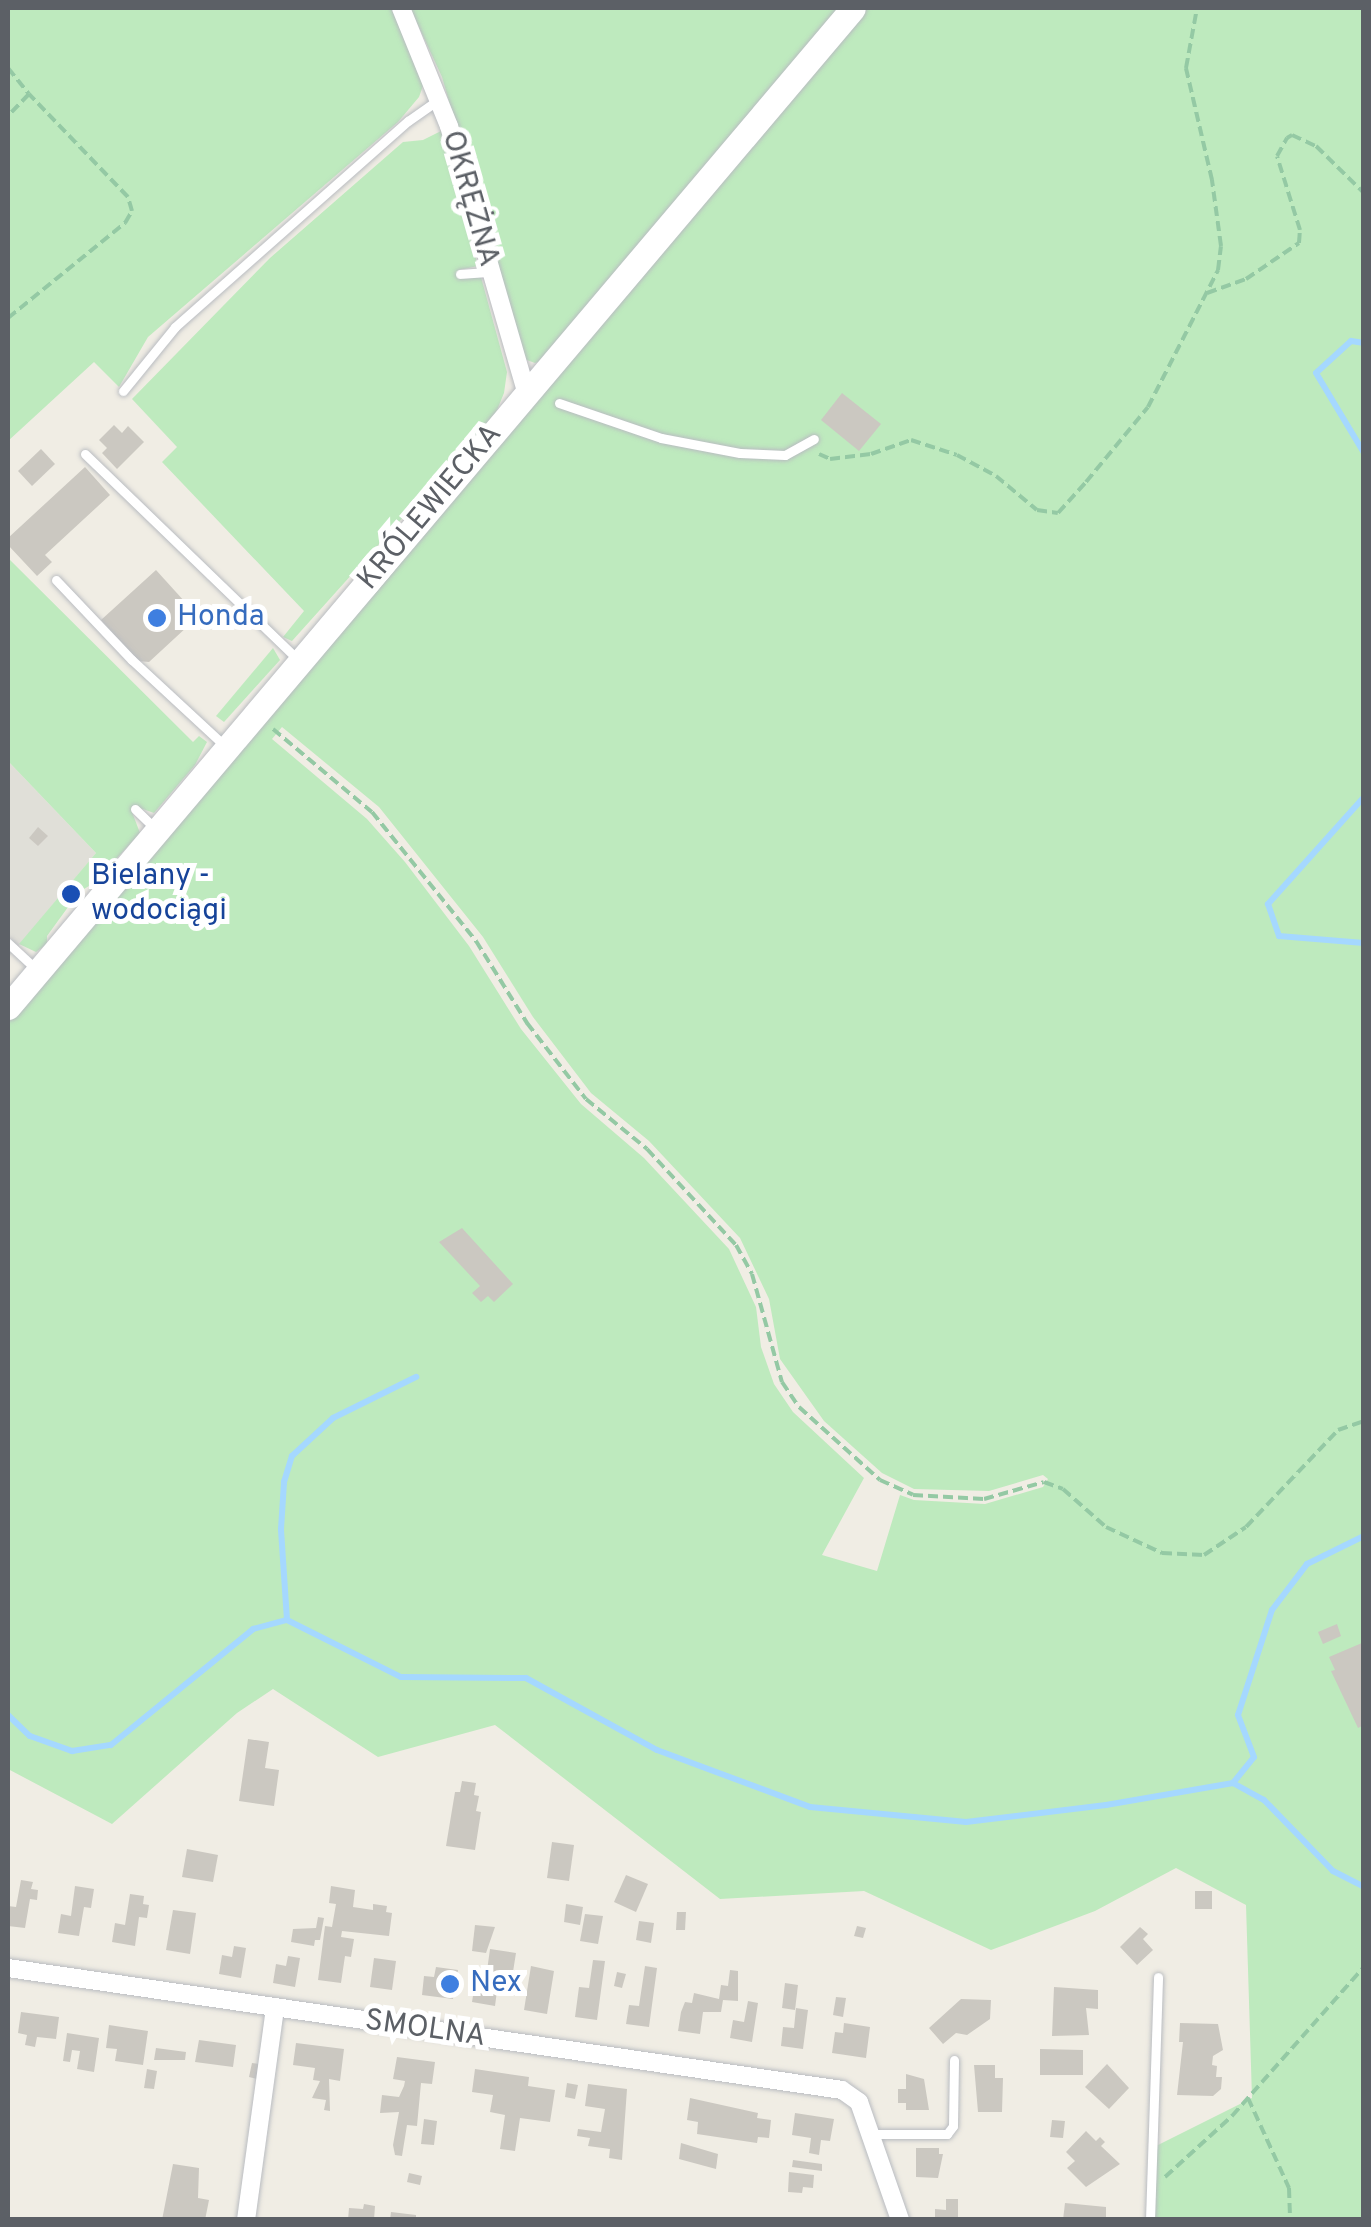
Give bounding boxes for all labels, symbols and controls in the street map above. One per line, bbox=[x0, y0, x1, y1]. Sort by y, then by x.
street label: OKRĘŻNA bbox=[432, 127, 506, 271]
street label: KRÓLEWIECKA bbox=[351, 418, 511, 598]
place label: Honda bbox=[177, 600, 265, 636]
marker: Honda bbox=[146, 607, 168, 629]
place label: Bielany - wodociągi bbox=[91, 859, 227, 930]
marker: Bielany - wodociągi bbox=[60, 883, 82, 905]
place label: Nex bbox=[470, 1966, 522, 2002]
marker: Nex bbox=[439, 1973, 461, 1995]
street label: SMOLNA bbox=[362, 2004, 488, 2056]

